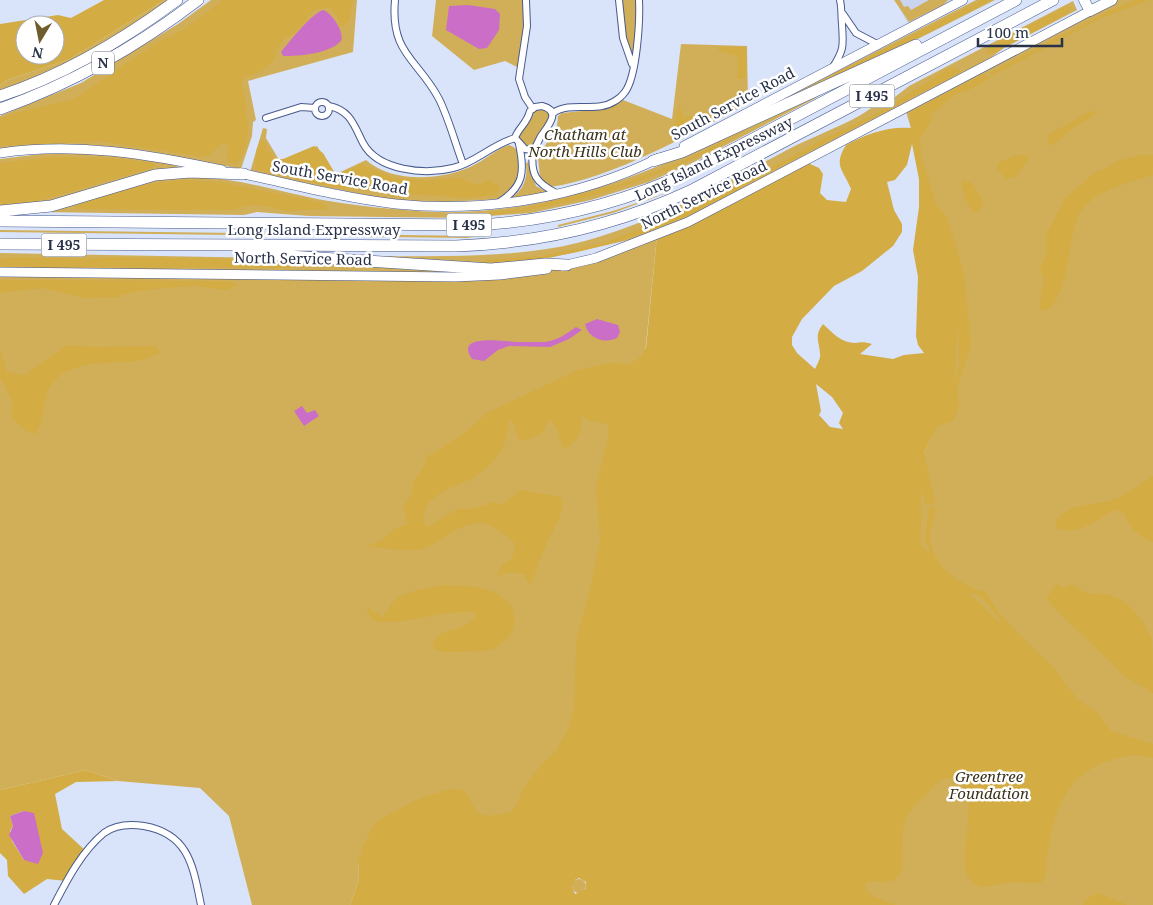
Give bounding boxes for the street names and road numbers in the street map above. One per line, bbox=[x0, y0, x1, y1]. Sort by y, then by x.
road number: N bbox=[92, 52, 114, 74]
street label: South Service Road bbox=[667, 62, 798, 144]
road number: I 495 bbox=[850, 84, 894, 108]
street label: Long Island Expressway bbox=[631, 111, 796, 205]
street label: South Service Road bbox=[271, 155, 409, 199]
street label: North Service Road bbox=[637, 155, 770, 233]
road number: I 495 bbox=[446, 214, 492, 236]
street label: Long Island Expressway bbox=[227, 219, 401, 239]
road number: I 495 bbox=[42, 234, 86, 256]
street label: North Service Road bbox=[234, 247, 372, 269]

